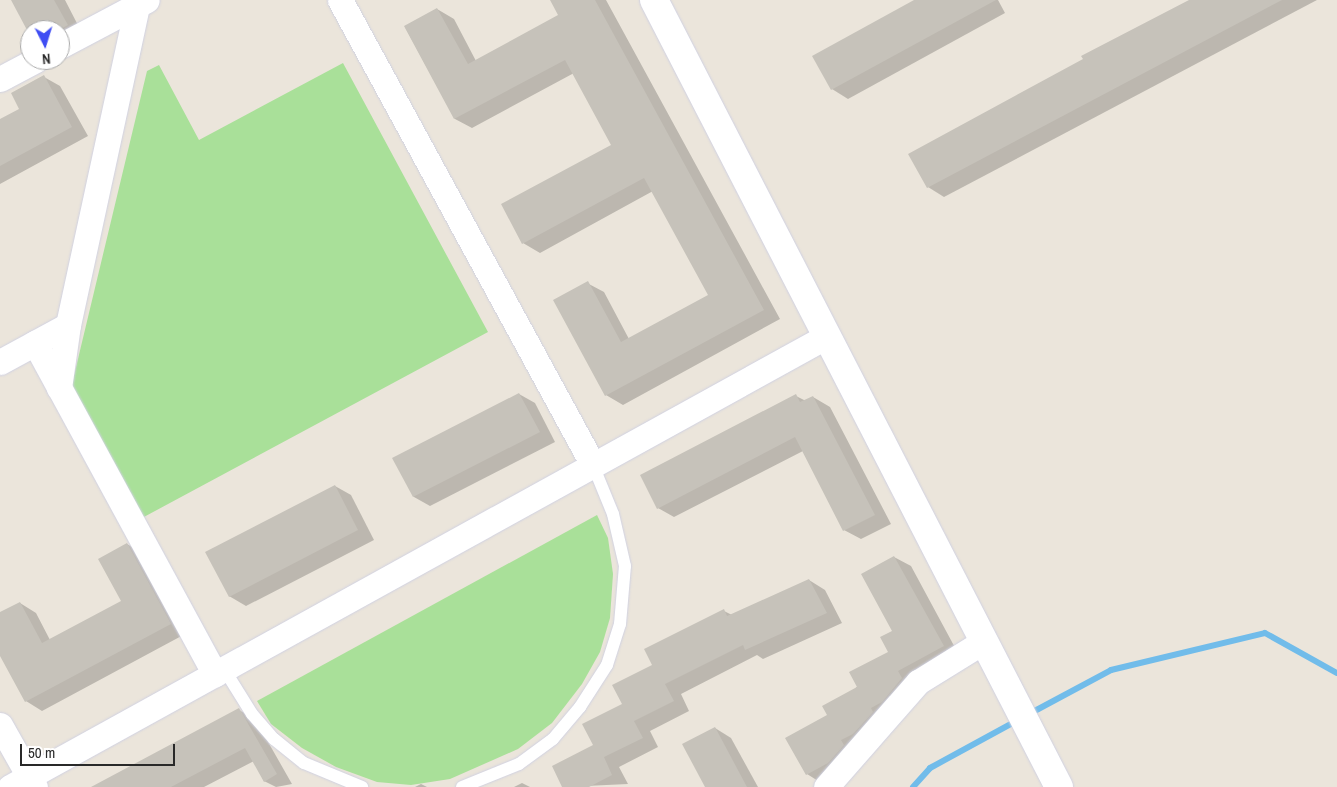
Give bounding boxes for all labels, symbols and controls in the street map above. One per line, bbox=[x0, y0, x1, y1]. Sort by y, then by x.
north arrow bbox=[20, 20, 70, 70]
text: N bbox=[41, 50, 51, 68]
scale bar bbox=[22, 734, 178, 766]
text: 50 m bbox=[28, 742, 55, 763]

